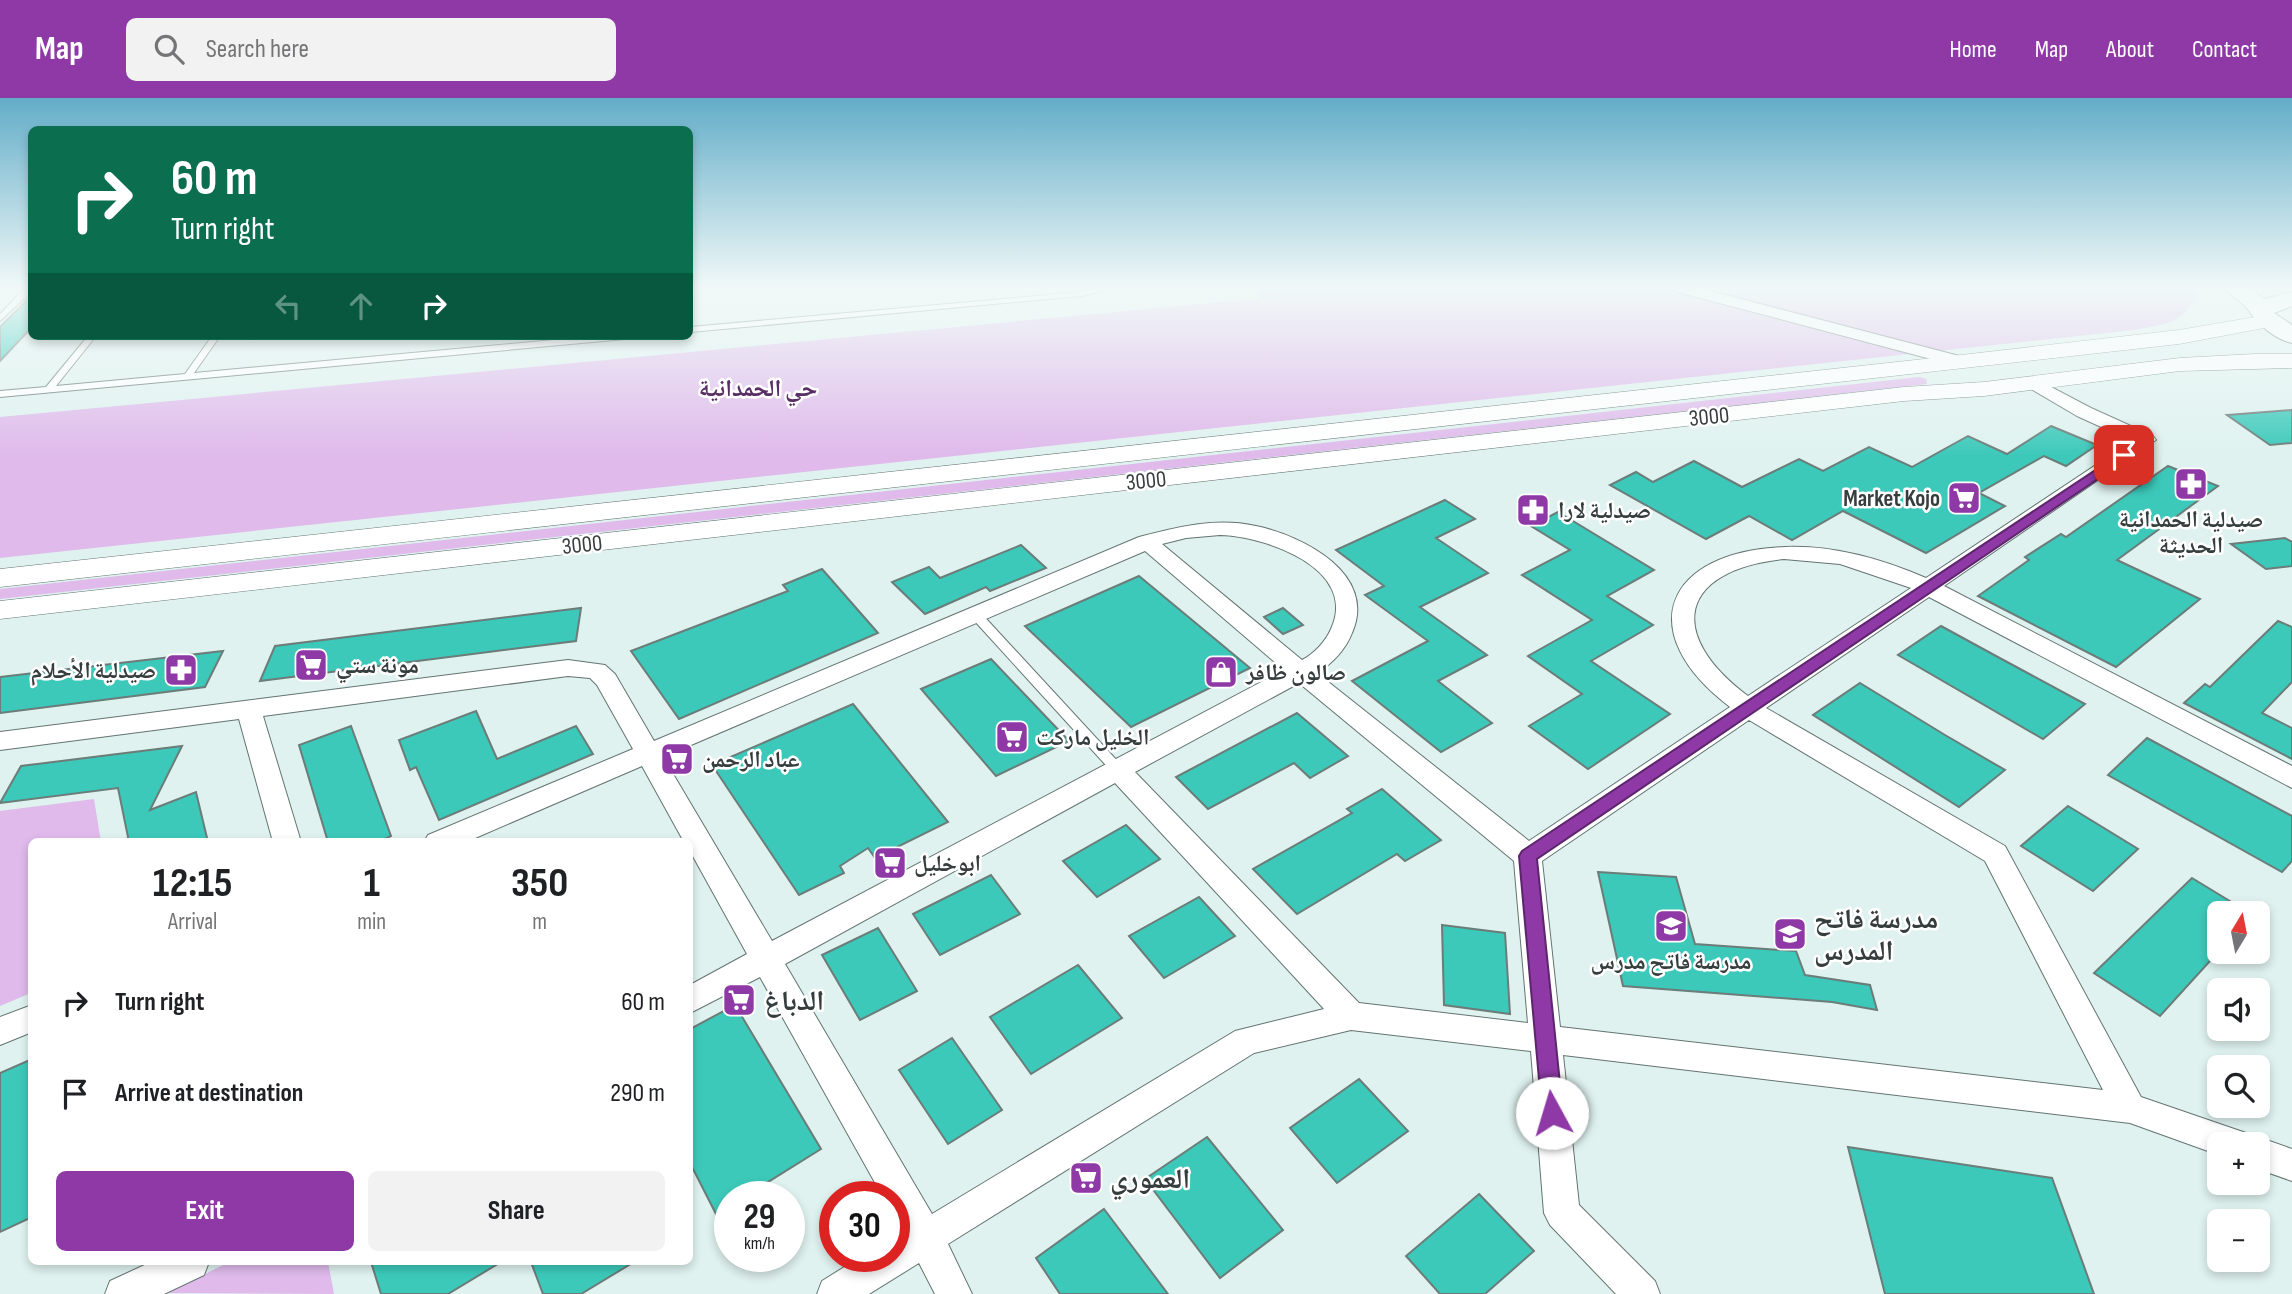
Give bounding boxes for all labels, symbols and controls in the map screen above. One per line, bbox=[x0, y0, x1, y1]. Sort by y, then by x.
search box bbox=[126, 18, 616, 81]
text: Map bbox=[35, 29, 84, 69]
icon: search bbox=[150, 30, 188, 68]
text: Search here bbox=[206, 34, 309, 65]
text: Home bbox=[1949, 35, 1997, 64]
text: Map bbox=[2035, 35, 2068, 64]
text: About bbox=[2106, 35, 2154, 64]
text: Contact bbox=[2192, 35, 2257, 64]
text: 60 m bbox=[171, 150, 258, 209]
icon: right bbox=[56, 154, 147, 245]
text: Turn right bbox=[171, 210, 275, 249]
icon: left bbox=[269, 287, 307, 325]
icon: ahead bbox=[342, 287, 380, 325]
icon: right bbox=[415, 287, 453, 325]
district label: حي الحمدانية bbox=[699, 374, 817, 407]
street label: 3000 bbox=[1688, 401, 1731, 433]
pin bbox=[2094, 425, 2154, 485]
icon: arrive bbox=[2105, 436, 2143, 474]
street label: 3000 bbox=[1125, 465, 1168, 497]
pharmacy icon: صيدلية الحمدانية الحديثة bbox=[2172, 465, 2210, 503]
supermarket icon: Market Kojo bbox=[1945, 479, 1983, 517]
place label: Market Kojo bbox=[1843, 485, 1940, 513]
pharmacy icon: صيدلية لارا bbox=[1514, 491, 1552, 529]
place label: صيدلية لارا bbox=[1558, 497, 1651, 525]
place label: صيدلية الحمدانية الحديثة bbox=[2119, 506, 2263, 560]
street label: 3000 bbox=[561, 529, 604, 561]
supermarket icon: مونة ستي bbox=[292, 646, 330, 684]
pharmacy icon: صيدلية الأحلام bbox=[162, 651, 200, 689]
place label: مونة ستي bbox=[336, 652, 419, 684]
shop icon: صالون ظافر bbox=[1202, 653, 1240, 691]
place label: صيدلية الأحلام bbox=[31, 657, 156, 686]
place label: صالون ظافر bbox=[1245, 659, 1346, 687]
supermarket icon: الخليل ماركت bbox=[993, 718, 1031, 756]
place label: الخليل ماركت bbox=[1036, 724, 1149, 752]
supermarket icon: عباد الرحمن bbox=[658, 740, 696, 778]
place label: عباد الرحمن bbox=[702, 746, 800, 774]
supermarket icon: ابوخليل bbox=[871, 844, 909, 882]
place label: ابوخليل bbox=[914, 850, 981, 878]
text: 12:15 bbox=[153, 858, 232, 909]
text: 1 bbox=[363, 858, 380, 909]
text: 350 bbox=[511, 858, 568, 909]
north arrow bbox=[2207, 901, 2270, 964]
map controls bbox=[2207, 901, 2270, 1272]
place label: مدرسة فاتح المدرس bbox=[1814, 903, 1938, 968]
school or university icon: مدرسة فاتح مدرس bbox=[1652, 907, 1690, 945]
text: Arrival bbox=[168, 908, 217, 936]
text: min bbox=[357, 908, 386, 936]
text: m bbox=[532, 908, 547, 936]
school or university icon: مدرسة فاتح المدرس bbox=[1771, 915, 1809, 953]
place label: مدرسة فاتح مدرس bbox=[1591, 948, 1751, 976]
button: sound bbox=[2207, 978, 2270, 1041]
supermarket icon: الدباغ bbox=[720, 981, 758, 1019]
icon: right bbox=[56, 984, 94, 1022]
place label: الدباغ bbox=[764, 985, 824, 1018]
text: Turn right bbox=[115, 987, 204, 1018]
text: 60 m bbox=[621, 987, 665, 1018]
button: search bbox=[2207, 1055, 2270, 1118]
icon: arrive bbox=[56, 1075, 94, 1113]
position arrow bbox=[1515, 1076, 1589, 1150]
text: Arrive at destination bbox=[115, 1078, 303, 1109]
text: 290 m bbox=[610, 1078, 665, 1109]
button: + bbox=[2207, 1132, 2270, 1195]
supermarket icon: العموري bbox=[1067, 1159, 1105, 1197]
place label: العموري bbox=[1110, 1163, 1190, 1201]
button: Exit bbox=[56, 1171, 354, 1251]
button: Share bbox=[368, 1171, 665, 1251]
speed limit sign: 30 bbox=[819, 1181, 910, 1272]
text: 29 bbox=[744, 1196, 775, 1239]
button: − bbox=[2207, 1209, 2270, 1272]
text: km/h bbox=[744, 1233, 775, 1254]

